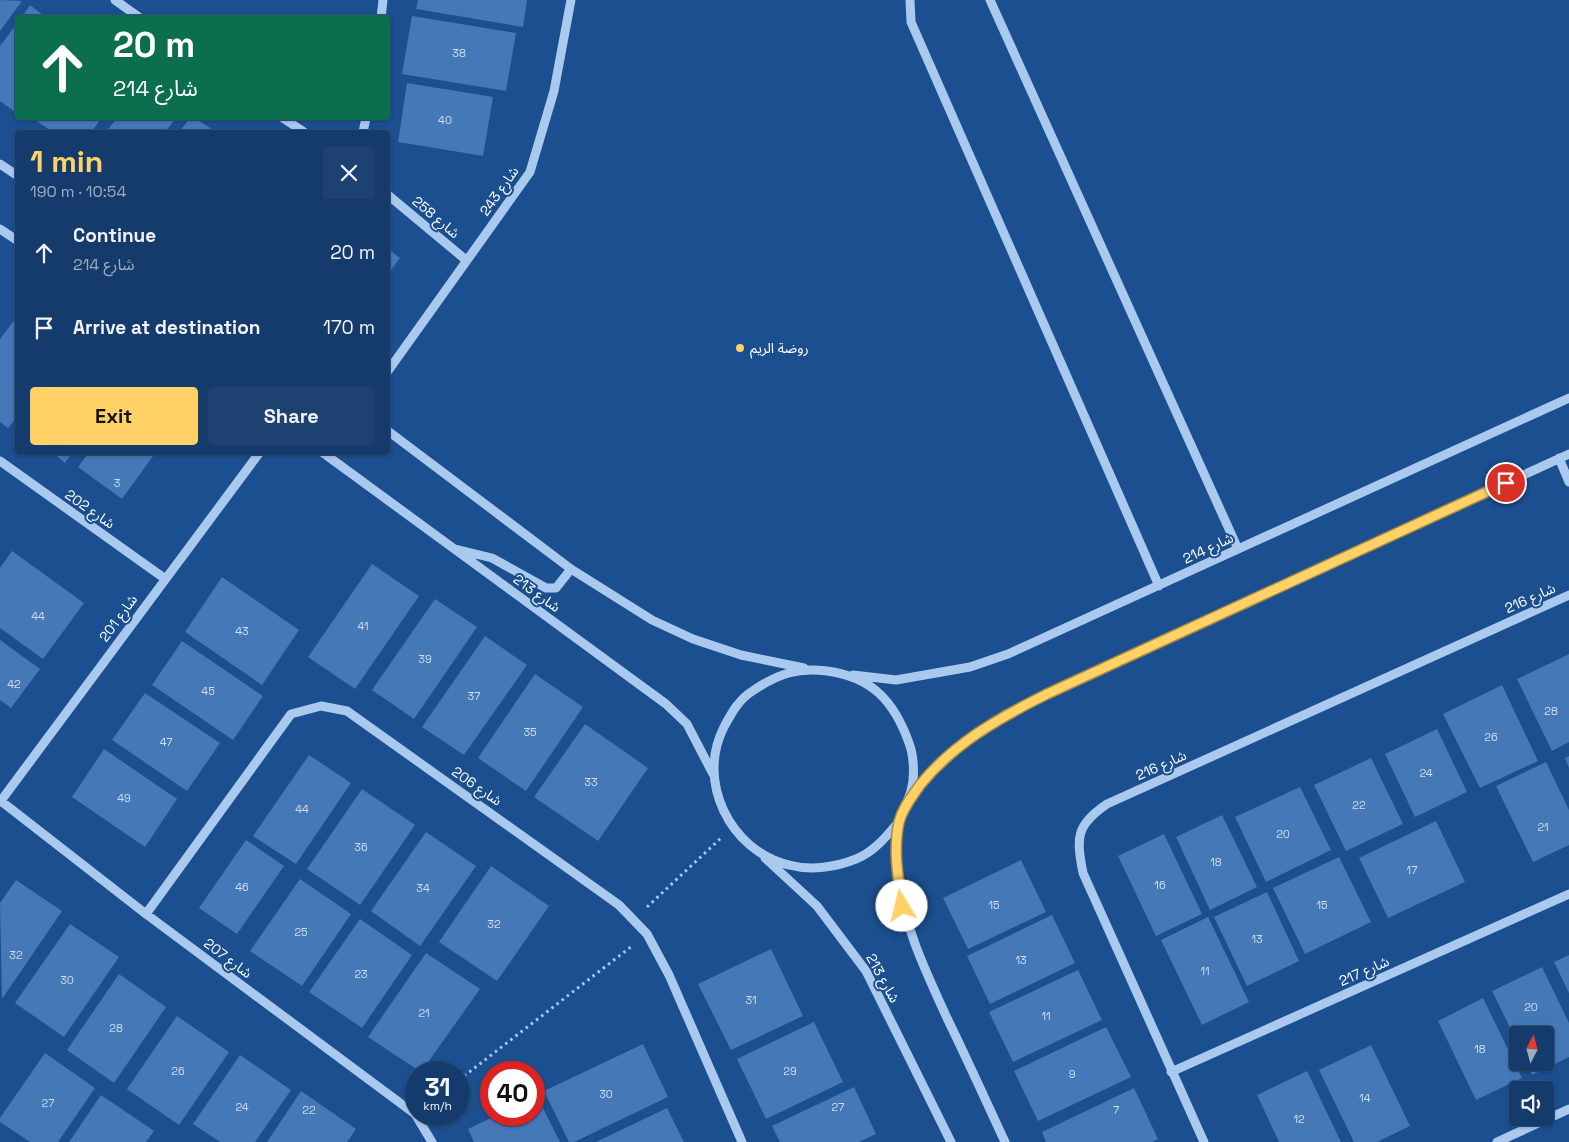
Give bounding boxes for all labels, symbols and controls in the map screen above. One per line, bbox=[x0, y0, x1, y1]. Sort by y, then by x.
text: 20 m bbox=[113, 23, 195, 67]
icon: ahead bbox=[30, 35, 95, 100]
house number: 38 bbox=[452, 46, 466, 60]
text: شارع 214 bbox=[113, 74, 198, 102]
house number: 40 bbox=[438, 113, 452, 127]
text: 1 min bbox=[30, 142, 103, 181]
button: close bbox=[323, 147, 375, 199]
street label: شارع 243 bbox=[476, 163, 524, 220]
text: 190 m · 10:54 bbox=[30, 181, 126, 202]
street label: شارع 258 bbox=[407, 192, 463, 244]
text: Continue bbox=[73, 223, 156, 248]
icon: ahead bbox=[30, 239, 58, 267]
text: 20 m bbox=[330, 240, 375, 265]
text: شارع 214 bbox=[73, 254, 135, 275]
icon: arrive bbox=[30, 314, 58, 342]
text: Arrive at destination bbox=[73, 315, 261, 340]
text: 170 m bbox=[323, 315, 375, 340]
place label: روضة الريم bbox=[750, 339, 809, 359]
marker: روضة الريم bbox=[734, 342, 746, 354]
button: Exit bbox=[30, 387, 198, 445]
button: Share bbox=[208, 387, 375, 445]
pin bbox=[1485, 462, 1527, 504]
icon: arrive bbox=[1492, 469, 1520, 497]
house number: 3 bbox=[114, 476, 121, 490]
street label: شارع 202 bbox=[60, 485, 118, 534]
street label: شارع 214 bbox=[1180, 528, 1237, 569]
street label: شارع 213 bbox=[509, 570, 564, 618]
street label: شارع 216 bbox=[1502, 579, 1559, 619]
street label: شارع 201 bbox=[95, 591, 143, 646]
house number: 44 bbox=[31, 609, 45, 623]
house number: 41 bbox=[357, 619, 369, 633]
house number: 43 bbox=[235, 624, 249, 638]
house number: 39 bbox=[418, 652, 432, 666]
house number: 42 bbox=[7, 677, 21, 691]
house number: 45 bbox=[201, 684, 215, 698]
house number: 37 bbox=[468, 689, 480, 703]
house number: 28 bbox=[1544, 704, 1558, 718]
house number: 35 bbox=[523, 725, 537, 739]
house number: 26 bbox=[1484, 730, 1498, 744]
house number: 47 bbox=[160, 735, 172, 749]
street label: شارع 216 bbox=[1133, 746, 1190, 786]
street label: شارع 206 bbox=[447, 762, 505, 811]
house number: 24 bbox=[1419, 766, 1433, 780]
house number: 33 bbox=[584, 775, 598, 789]
house number: 49 bbox=[117, 791, 131, 805]
house number: 22 bbox=[1352, 798, 1366, 812]
house number: 44 bbox=[295, 802, 309, 816]
house number: 21 bbox=[1537, 820, 1549, 834]
house number: 20 bbox=[1276, 827, 1290, 841]
house number: 36 bbox=[354, 840, 368, 854]
house number: 18 bbox=[1210, 855, 1222, 869]
house number: 17 bbox=[1407, 863, 1417, 877]
house number: 16 bbox=[1154, 878, 1166, 892]
position arrow bbox=[875, 879, 927, 931]
house number: 46 bbox=[235, 880, 249, 894]
house number: 34 bbox=[416, 881, 430, 895]
house number: 15 bbox=[988, 898, 1000, 912]
house number: 15 bbox=[1316, 898, 1328, 912]
house number: 32 bbox=[487, 917, 501, 931]
house number: 25 bbox=[294, 925, 308, 939]
house number: 13 bbox=[1251, 932, 1263, 946]
street label: شارع 207 bbox=[199, 934, 256, 984]
house number: 32 bbox=[9, 948, 23, 962]
street label: شارع 213 bbox=[860, 950, 904, 1007]
street label: شارع 217 bbox=[1336, 952, 1393, 992]
house number: 13 bbox=[1015, 953, 1027, 967]
house number: 11 bbox=[1200, 964, 1210, 978]
house number: 23 bbox=[354, 967, 368, 981]
house number: 30 bbox=[60, 973, 74, 987]
house number: 31 bbox=[745, 993, 757, 1007]
house number: 20 bbox=[1524, 1000, 1538, 1014]
house number: 21 bbox=[418, 1006, 430, 1020]
house number: 11 bbox=[1041, 1009, 1051, 1023]
house number: 28 bbox=[109, 1021, 123, 1035]
north arrow bbox=[1509, 1026, 1554, 1071]
map controls bbox=[1509, 1026, 1554, 1126]
house number: 18 bbox=[1474, 1042, 1486, 1056]
speed limit sign: 40 bbox=[480, 1061, 545, 1126]
house number: 26 bbox=[171, 1064, 185, 1078]
house number: 29 bbox=[783, 1064, 797, 1078]
house number: 9 bbox=[1069, 1067, 1076, 1081]
text: 31 bbox=[424, 1071, 451, 1103]
button: sound bbox=[1509, 1081, 1554, 1126]
house number: 30 bbox=[599, 1087, 613, 1101]
house number: 14 bbox=[1359, 1091, 1371, 1105]
house number: 27 bbox=[42, 1096, 54, 1110]
text: km/h bbox=[423, 1098, 452, 1114]
house number: 24 bbox=[235, 1100, 249, 1114]
house number: 27 bbox=[832, 1100, 844, 1114]
house number: 22 bbox=[302, 1103, 316, 1117]
house number: 7 bbox=[1113, 1103, 1119, 1117]
house number: 12 bbox=[1293, 1112, 1305, 1126]

